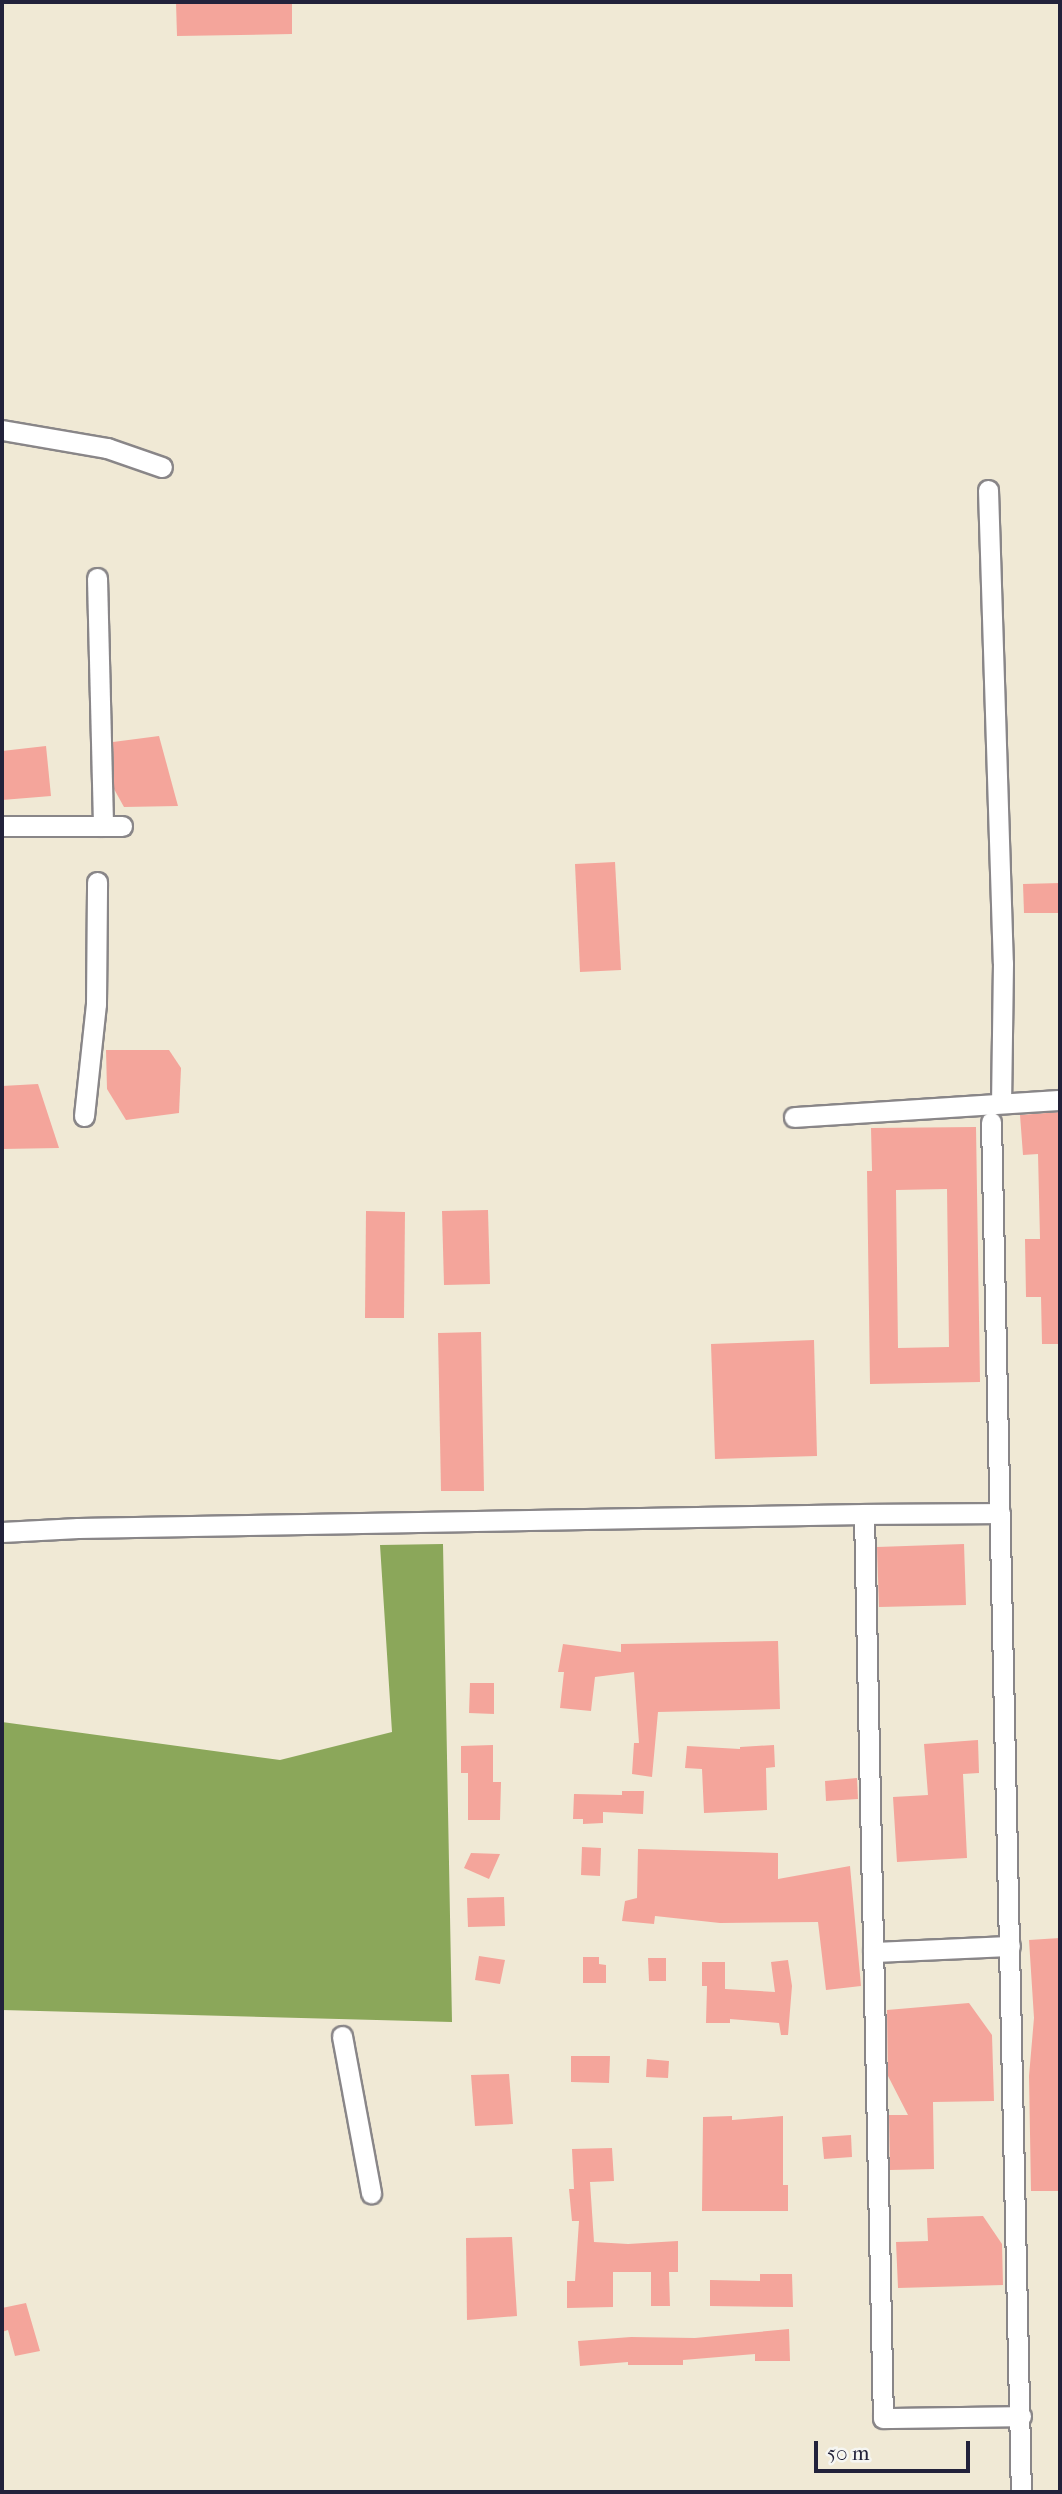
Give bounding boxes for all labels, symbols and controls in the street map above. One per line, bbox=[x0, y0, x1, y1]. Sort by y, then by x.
scale bar bbox=[817, 2428, 973, 2472]
text: 50 m bbox=[827, 2441, 870, 2465]

